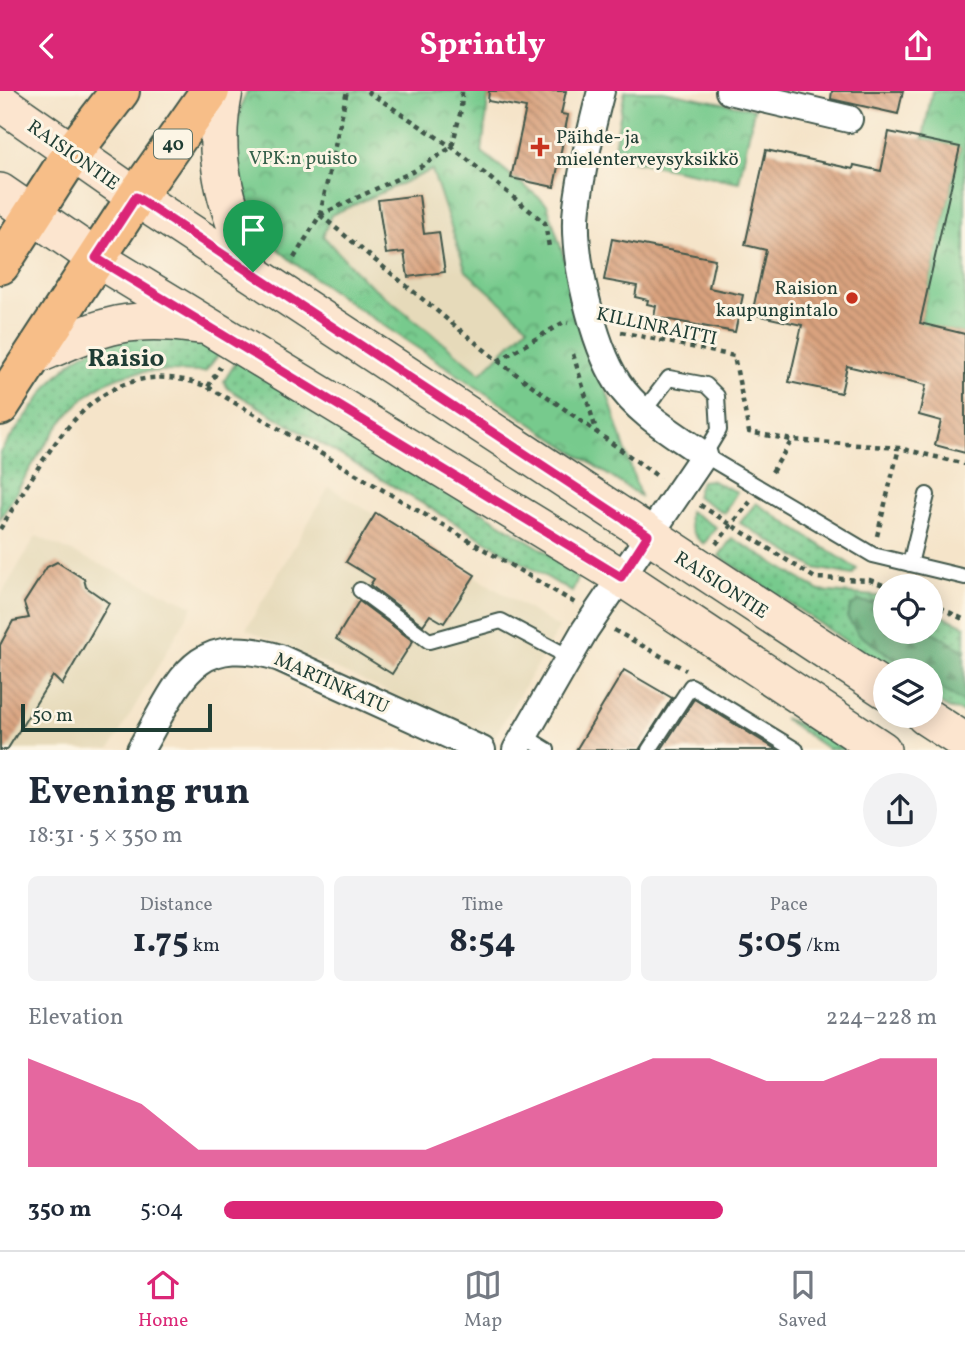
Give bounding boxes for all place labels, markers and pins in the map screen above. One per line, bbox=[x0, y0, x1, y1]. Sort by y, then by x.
place label: Päihde- ja mielenterveysyksikkö bbox=[556, 125, 739, 173]
marker: Päihde- ja mielenterveysyksikkö bbox=[530, 137, 550, 157]
pin bbox=[223, 200, 283, 272]
place label: Raision kaupungintalo bbox=[716, 276, 838, 324]
marker: Raision kaupungintalo bbox=[844, 290, 860, 306]

